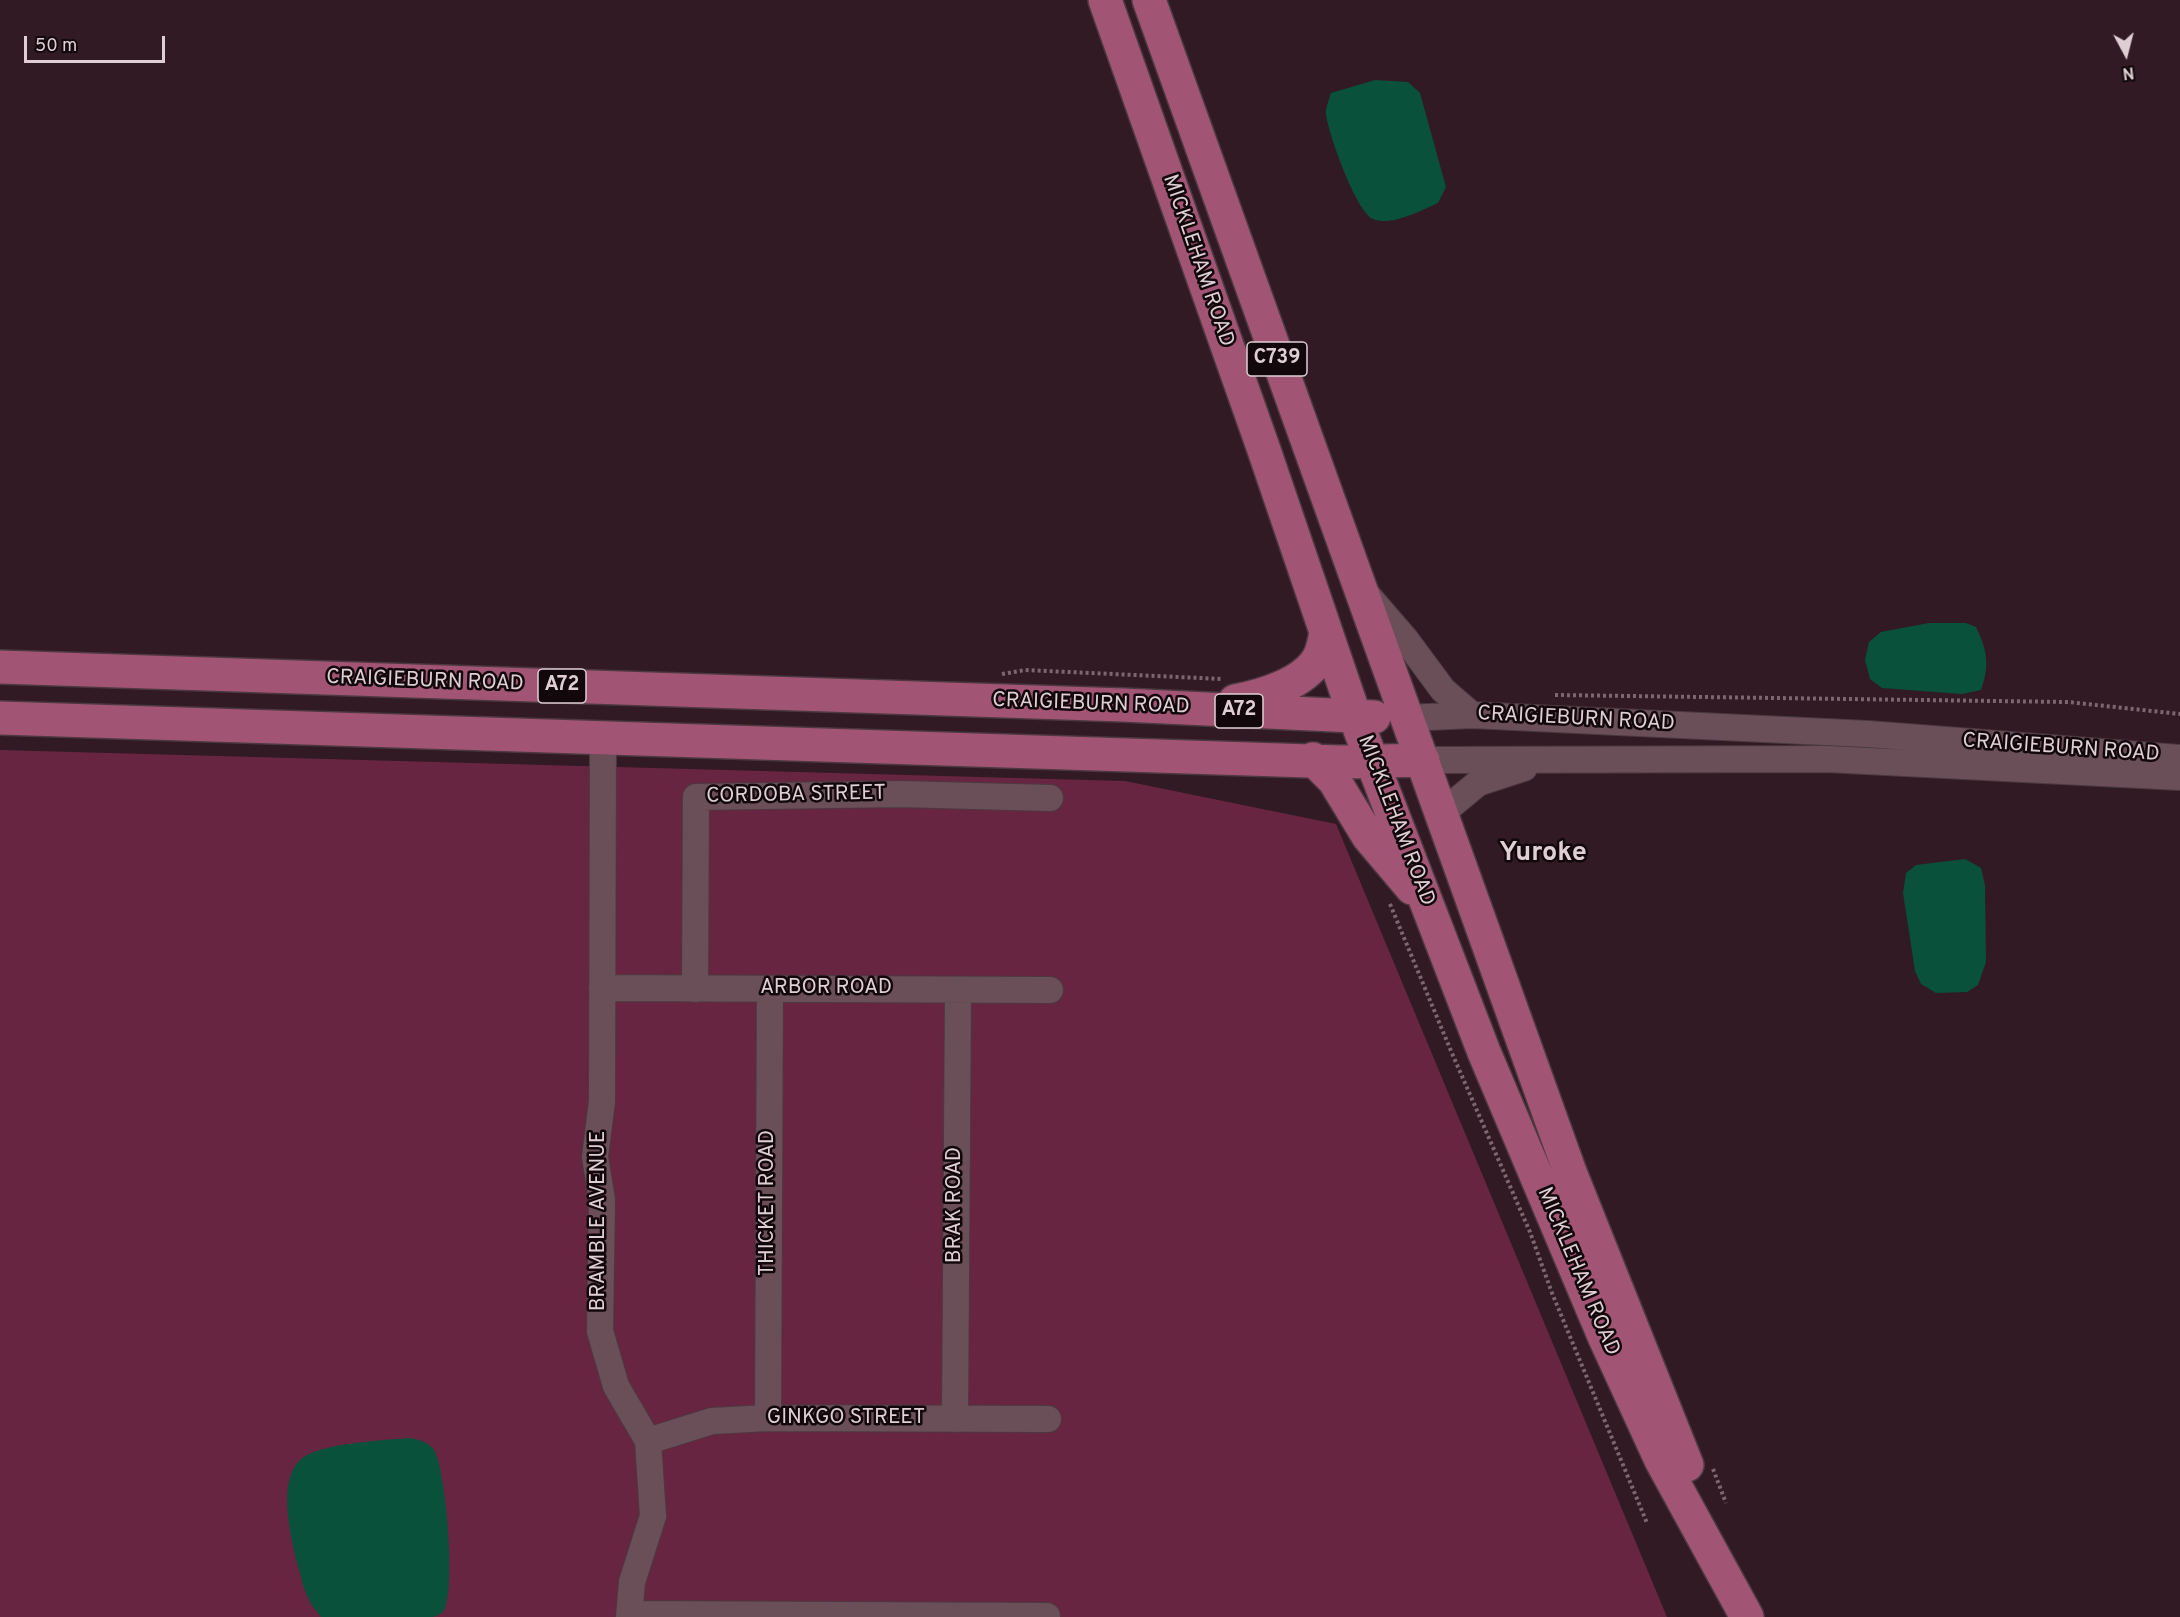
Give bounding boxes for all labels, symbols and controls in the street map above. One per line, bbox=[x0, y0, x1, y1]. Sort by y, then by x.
scale bar bbox=[27, 24, 168, 62]
north arrow bbox=[2096, 24, 2156, 84]
text: 50 m bbox=[35, 35, 77, 58]
text: N bbox=[2121, 61, 2135, 82]
street label: MICKLEHAM ROAD bbox=[1156, 172, 1238, 350]
road number: C739 bbox=[1247, 342, 1307, 376]
street label: CRAIGIEBURN ROAD bbox=[326, 666, 524, 698]
road number: A72 bbox=[538, 669, 586, 703]
street label: CRAIGIEBURN ROAD bbox=[992, 689, 1190, 721]
road number: A72 bbox=[1215, 694, 1263, 728]
street label: CRAIGIEBURN ROAD bbox=[1477, 702, 1675, 738]
street label: CRAIGIEBURN ROAD bbox=[1962, 730, 2160, 768]
street label: MICKLEHAM ROAD bbox=[1351, 732, 1439, 910]
street label: CORDOBA STREET bbox=[706, 782, 886, 810]
district label: Yuroke bbox=[1499, 839, 1587, 871]
street label: ARBOR ROAD bbox=[760, 976, 892, 1002]
street label: THICKET ROAD bbox=[756, 1130, 782, 1276]
street label: BRAMBLE AVENUE bbox=[587, 1131, 613, 1311]
street label: BRAK ROAD bbox=[943, 1147, 969, 1263]
street label: MICKLEHAM ROAD bbox=[1530, 1184, 1624, 1360]
street label: GINKGO STREET bbox=[767, 1406, 925, 1432]

